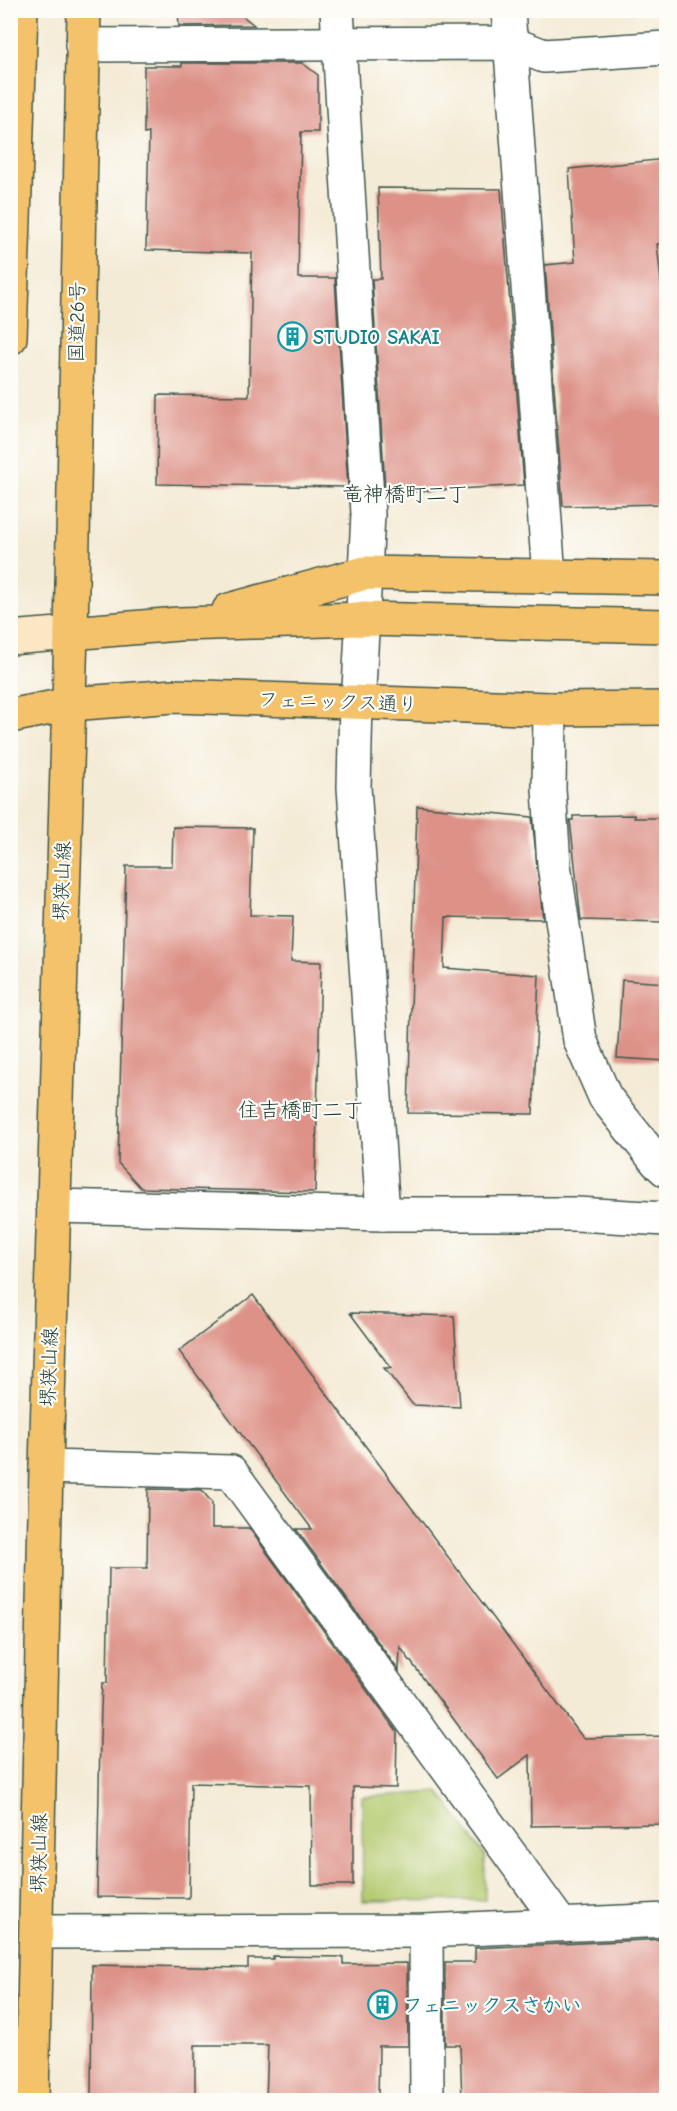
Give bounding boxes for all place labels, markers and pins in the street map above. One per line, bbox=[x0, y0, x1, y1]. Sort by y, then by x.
building icon: STUDIO SAKAI bbox=[276, 321, 308, 353]
place label: STUDIO SAKAI bbox=[313, 326, 440, 349]
building icon: フェニックスさかい bbox=[366, 1989, 398, 2021]
place label: フェニックスさかい bbox=[403, 1994, 581, 2017]

